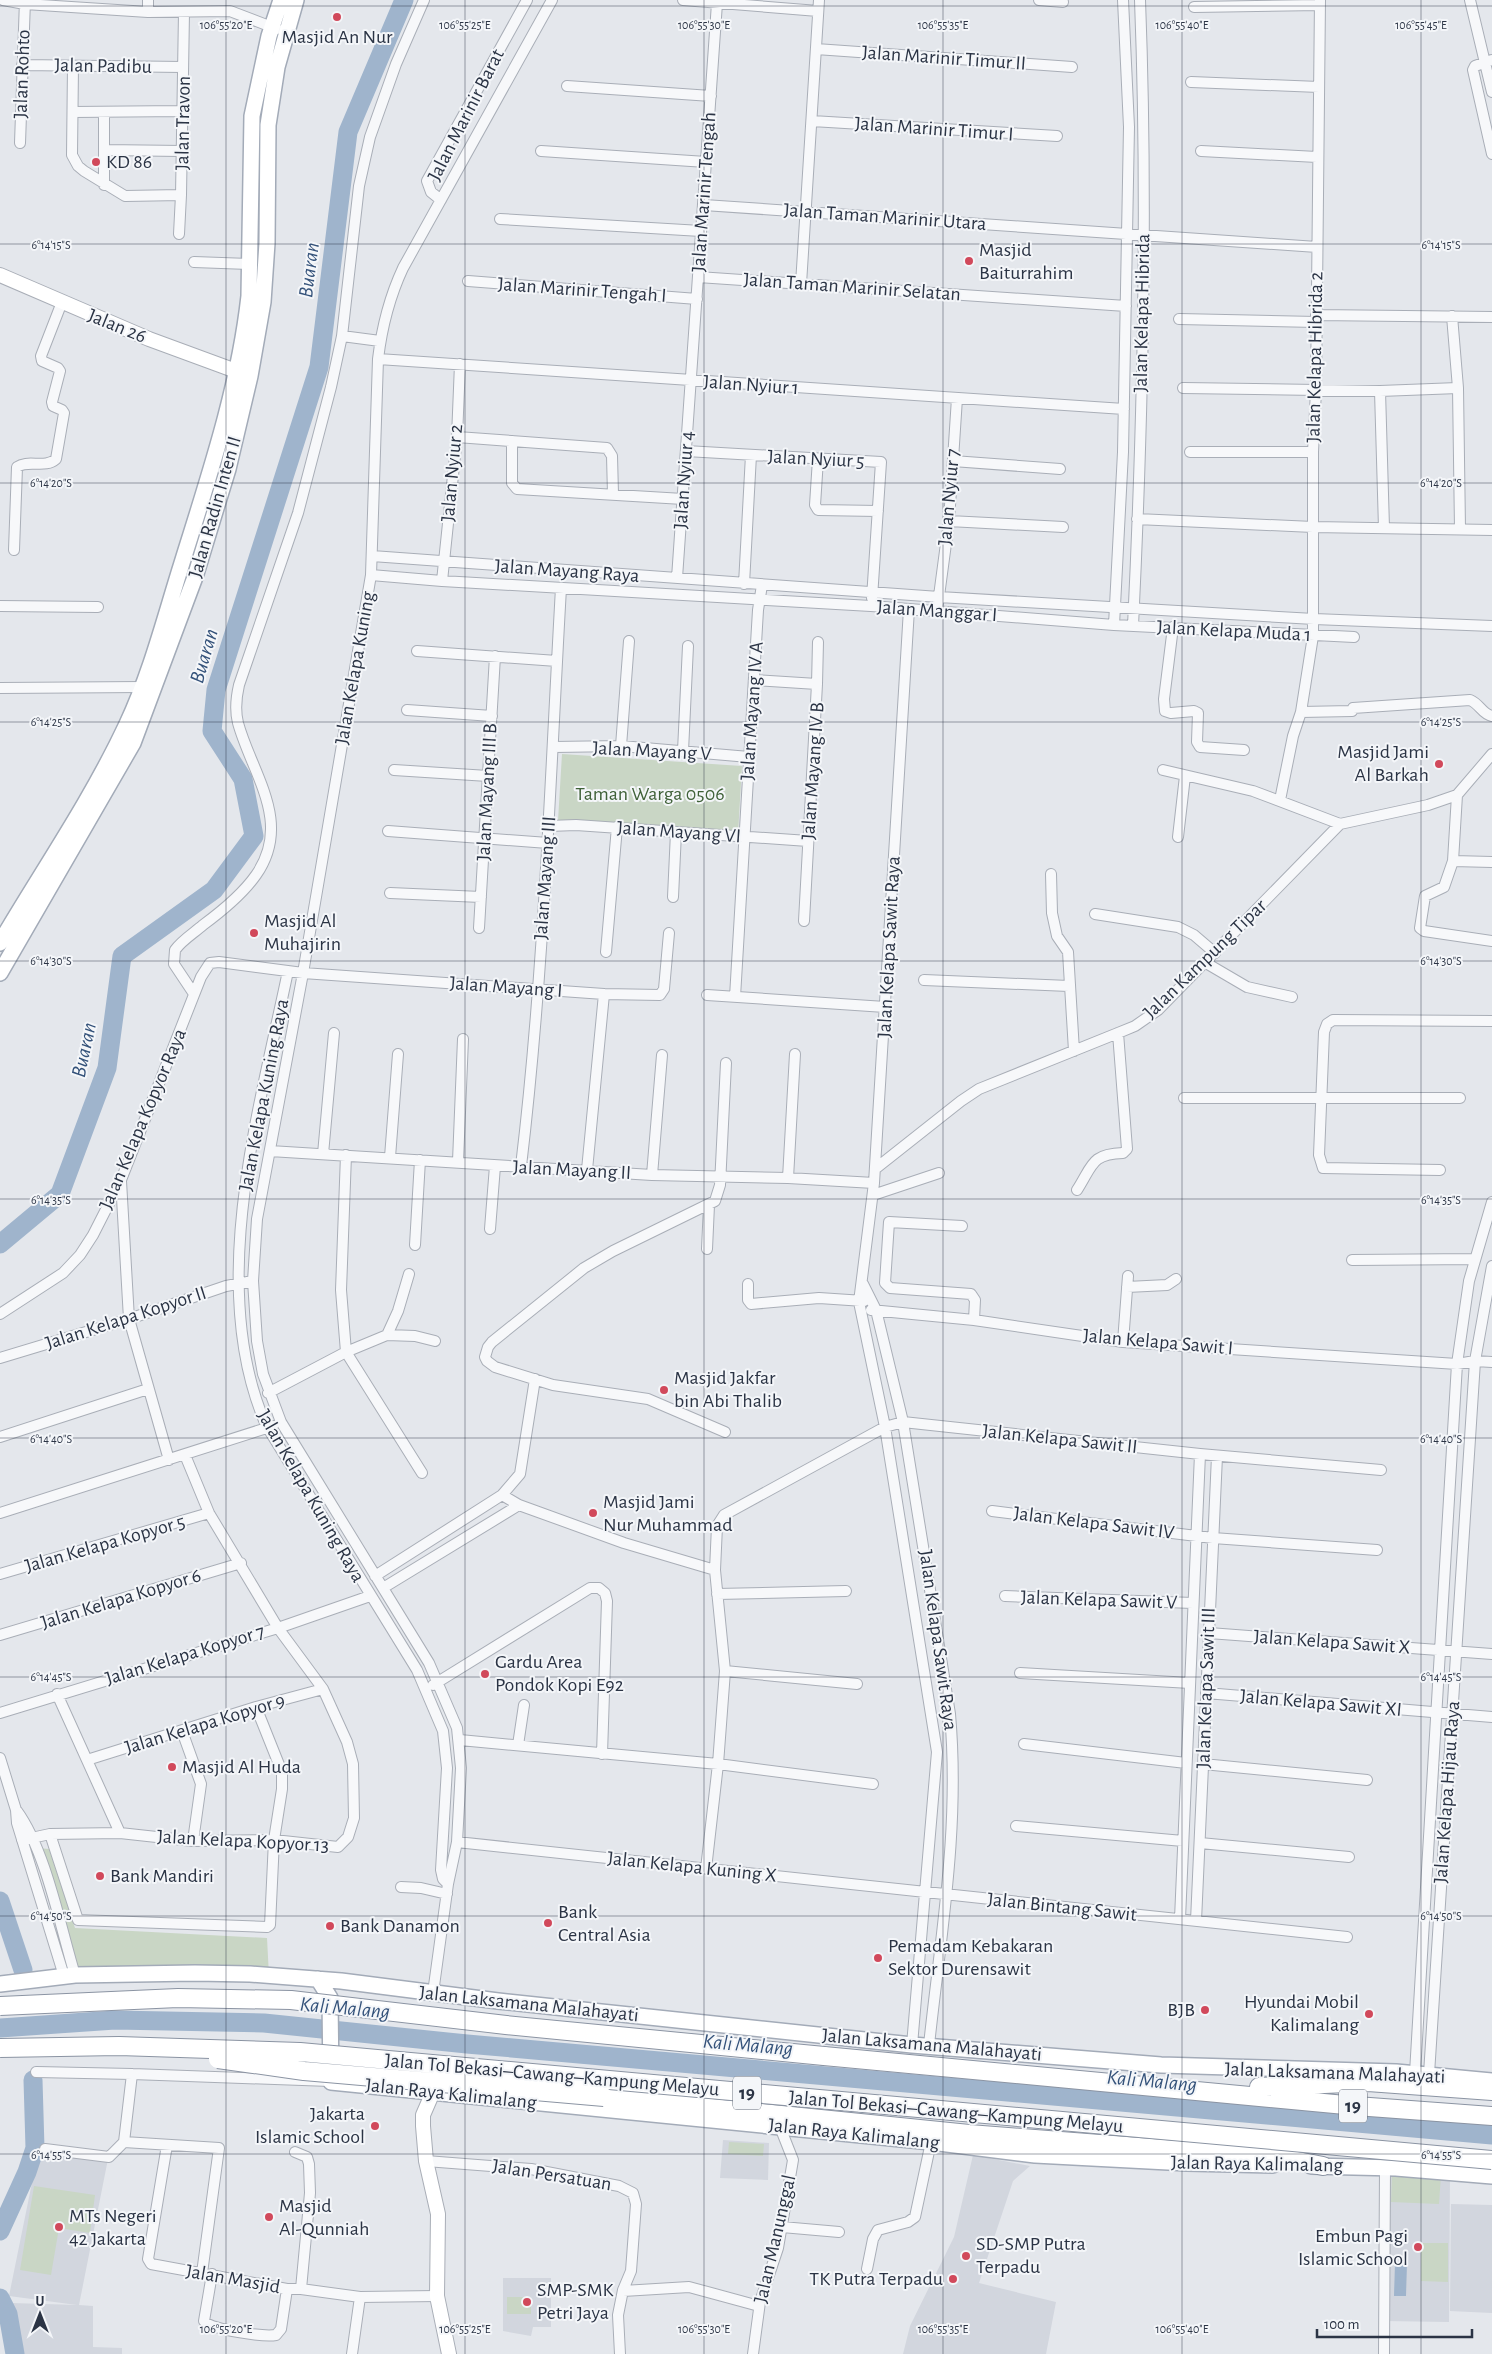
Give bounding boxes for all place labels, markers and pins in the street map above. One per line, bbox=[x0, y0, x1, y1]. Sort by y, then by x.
marker: Masjid An Nur bbox=[331, 11, 343, 23]
place label: Masjid An Nur bbox=[282, 27, 393, 47]
place label: KD 86 bbox=[106, 152, 152, 172]
marker: KD 86 bbox=[90, 156, 102, 168]
place label: Masjid Baiturrahim bbox=[979, 240, 1073, 283]
marker: Masjid Baiturrahim bbox=[963, 255, 975, 267]
place label: Masjid Jami Al Barkah bbox=[1337, 742, 1429, 785]
marker: Masjid Jami Al Barkah bbox=[1433, 758, 1445, 770]
place label: Masjid Al Muhajirin bbox=[264, 911, 341, 954]
marker: Masjid Al Muhajirin bbox=[248, 927, 260, 939]
place label: Masjid Jakfar bin Abi Thalib bbox=[674, 1368, 782, 1411]
marker: Masjid Jakfar bin Abi Thalib bbox=[658, 1384, 670, 1396]
place label: Masjid Jami Nur Muhammad bbox=[603, 1492, 733, 1535]
marker: Masjid Jami Nur Muhammad bbox=[587, 1507, 599, 1519]
place label: Gardu Area Pondok Kopi E92 bbox=[495, 1652, 624, 1695]
marker: Gardu Area Pondok Kopi E92 bbox=[479, 1668, 491, 1680]
place label: Masjid Al Huda bbox=[182, 1757, 301, 1777]
marker: Masjid Al Huda bbox=[166, 1761, 178, 1773]
place label: Bank Mandiri bbox=[110, 1866, 214, 1886]
marker: Bank Mandiri bbox=[94, 1870, 106, 1882]
place label: Bank Central Asia bbox=[558, 1902, 651, 1945]
place label: Bank Danamon bbox=[340, 1916, 460, 1936]
marker: Bank Central Asia bbox=[542, 1917, 554, 1929]
marker: Bank Danamon bbox=[324, 1920, 336, 1932]
place label: Pemadam Kebakaran Sektor Durensawit bbox=[888, 1936, 1053, 1979]
marker: Pemadam Kebakaran Sektor Durensawit bbox=[872, 1952, 884, 1964]
place label: Hyundai Mobil Kalimalang bbox=[1244, 1992, 1359, 2035]
place label: BJB bbox=[1167, 2000, 1195, 2020]
marker: BJB bbox=[1199, 2004, 1211, 2016]
marker: Hyundai Mobil Kalimalang bbox=[1363, 2008, 1375, 2020]
place label: Jakarta Islamic School bbox=[255, 2104, 365, 2147]
marker: Jakarta Islamic School bbox=[369, 2120, 381, 2132]
place label: Masjid Al-Qunniah bbox=[279, 2196, 369, 2239]
place label: MTs Negeri 42 Jakarta bbox=[69, 2206, 157, 2249]
marker: Masjid Al-Qunniah bbox=[263, 2211, 275, 2223]
marker: MTs Negeri 42 Jakarta bbox=[53, 2221, 65, 2233]
place label: Embun Pagi Islamic School bbox=[1298, 2226, 1408, 2269]
place label: SD-SMP Putra Terpadu bbox=[976, 2234, 1086, 2277]
marker: Embun Pagi Islamic School bbox=[1412, 2241, 1424, 2253]
marker: SD-SMP Putra Terpadu bbox=[960, 2250, 972, 2262]
place label: TK Putra Terpadu bbox=[809, 2269, 943, 2289]
marker: TK Putra Terpadu bbox=[947, 2273, 959, 2285]
place label: SMP-SMK Petri Jaya bbox=[537, 2280, 614, 2323]
marker: SMP-SMK Petri Jaya bbox=[521, 2296, 533, 2308]

